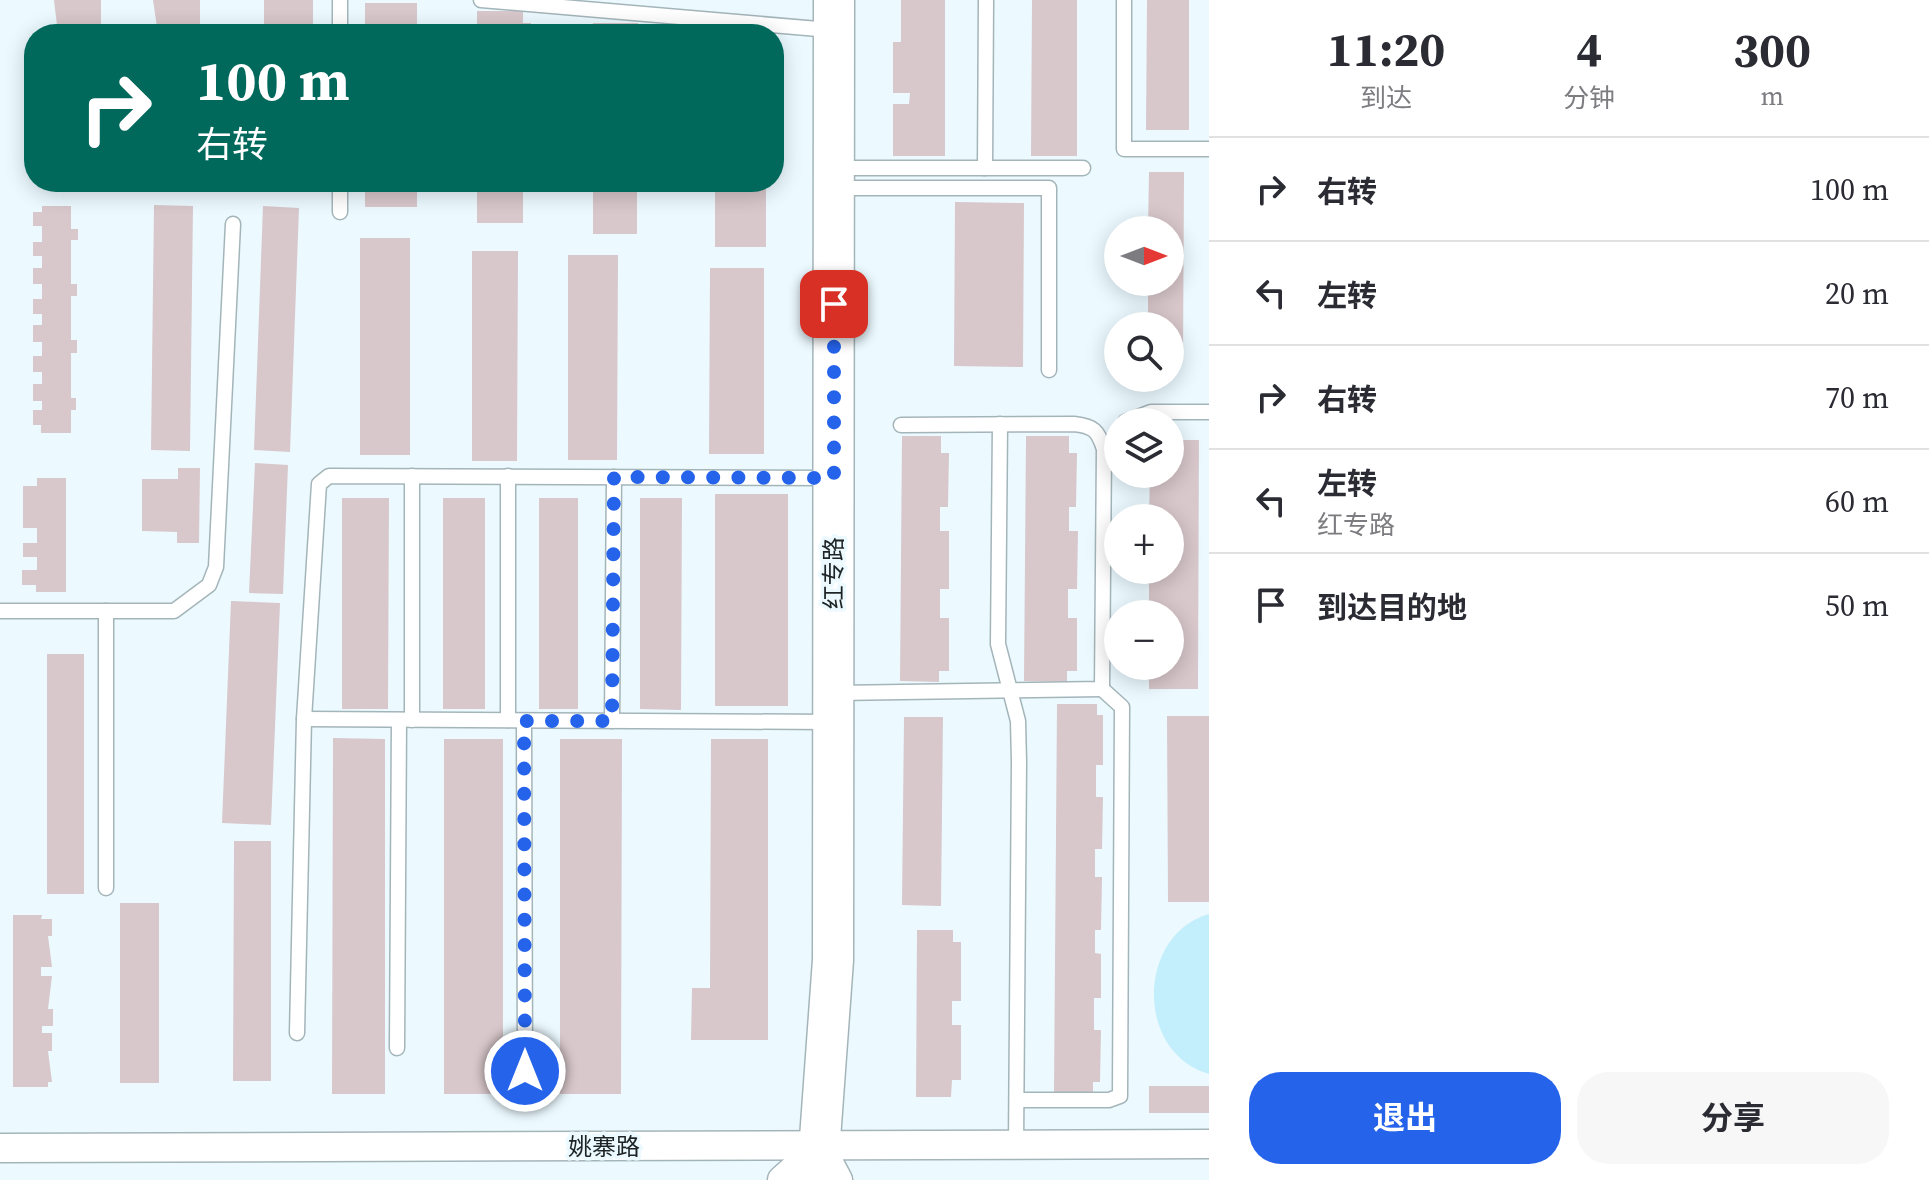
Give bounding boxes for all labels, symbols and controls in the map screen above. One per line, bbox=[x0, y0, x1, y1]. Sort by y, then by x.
text: 11:20 bbox=[1327, 16, 1445, 82]
text: 4 bbox=[1576, 16, 1602, 82]
text: 300 bbox=[1733, 17, 1811, 83]
text: 100 m bbox=[196, 42, 350, 119]
icon: right bbox=[64, 56, 168, 160]
text: m bbox=[1760, 78, 1784, 114]
text: 到达 bbox=[1360, 80, 1412, 116]
text: 分钟 bbox=[1563, 80, 1615, 116]
text: 右转 bbox=[196, 120, 268, 169]
icon: right bbox=[1249, 167, 1293, 211]
text: 100 m bbox=[1810, 169, 1889, 210]
text: 右转 bbox=[1317, 171, 1377, 212]
north arrow bbox=[1104, 216, 1184, 296]
map controls bbox=[1104, 216, 1184, 680]
pin bbox=[800, 270, 868, 338]
icon: left bbox=[1249, 271, 1293, 315]
text: 20 m bbox=[1825, 273, 1889, 314]
text: 左转 bbox=[1317, 275, 1377, 316]
icon: arrive bbox=[812, 282, 856, 326]
button: search bbox=[1104, 312, 1184, 392]
icon: right bbox=[1249, 375, 1293, 419]
text: 70 m bbox=[1825, 377, 1889, 418]
text: 右转 bbox=[1317, 379, 1377, 420]
button: layers bbox=[1104, 408, 1184, 488]
text: 左转 bbox=[1317, 463, 1377, 504]
icon: left bbox=[1249, 479, 1293, 523]
text: 60 m bbox=[1825, 481, 1889, 522]
button: + bbox=[1104, 504, 1184, 584]
text: 红专路 bbox=[1317, 507, 1395, 543]
street label: 红专路 bbox=[817, 537, 850, 609]
icon: arrive bbox=[1249, 583, 1293, 627]
text: 50 m bbox=[1825, 585, 1889, 626]
text: 到达目的地 bbox=[1317, 587, 1467, 628]
button: − bbox=[1104, 600, 1184, 680]
position arrow bbox=[483, 1029, 567, 1113]
button: 退出 bbox=[1249, 1072, 1561, 1164]
button: 分享 bbox=[1577, 1072, 1889, 1164]
street label: 姚寨路 bbox=[568, 1130, 640, 1163]

